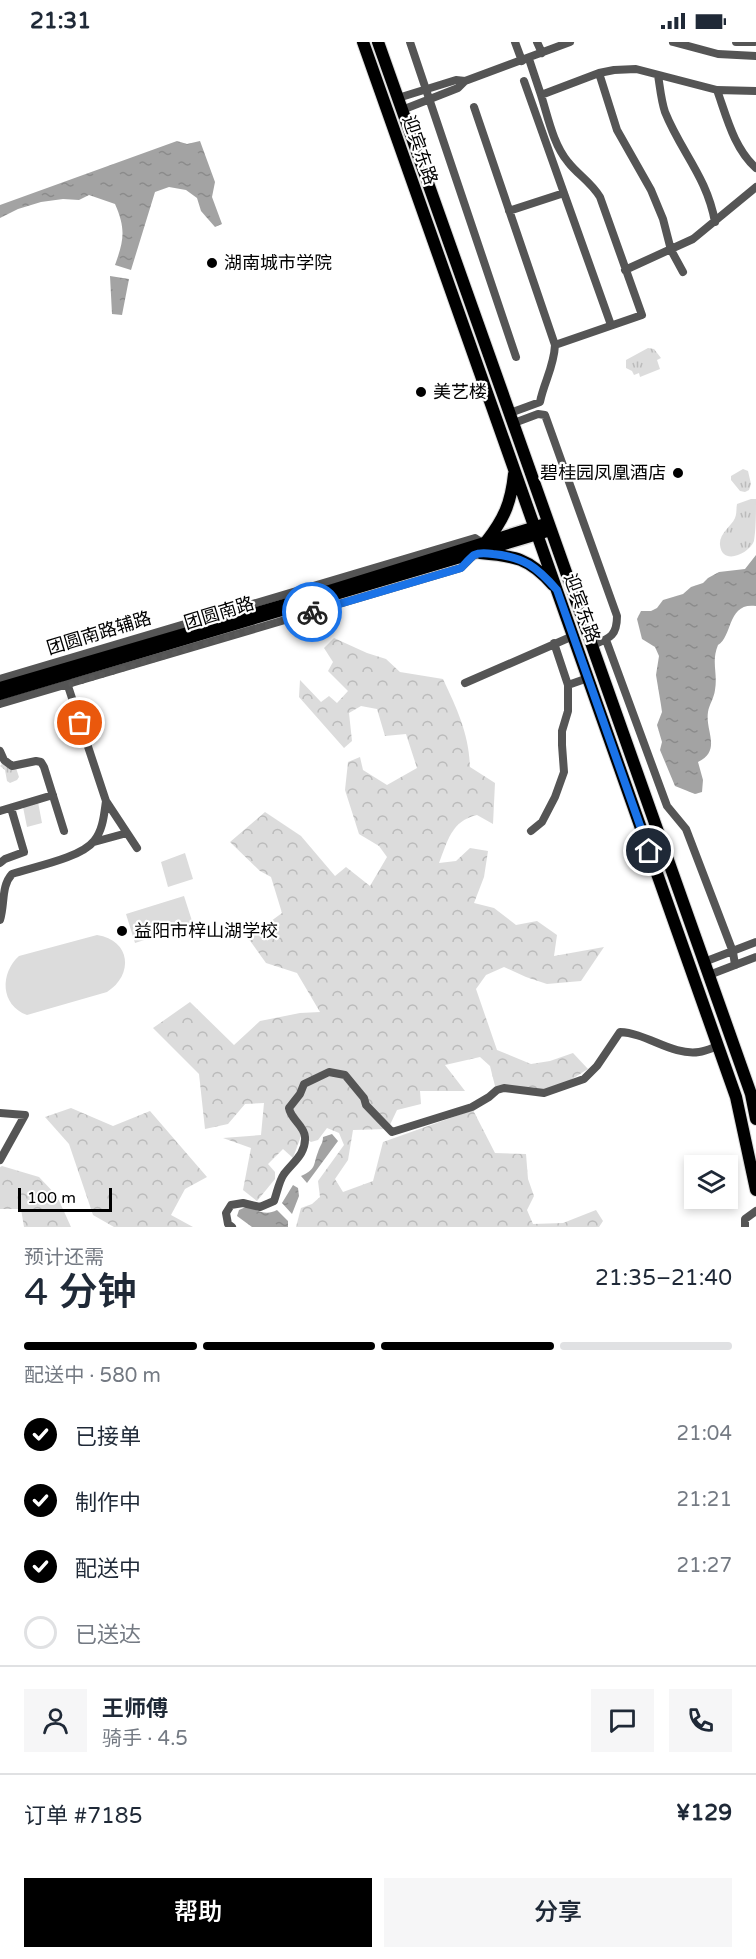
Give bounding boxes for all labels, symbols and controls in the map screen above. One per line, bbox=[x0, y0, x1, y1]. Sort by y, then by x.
text: 21:31 bbox=[30, 8, 91, 34]
street label: 迎宾东路 bbox=[398, 112, 442, 188]
place label: 湖南城市学院 bbox=[224, 252, 332, 274]
marker: 湖南城市学院 bbox=[205, 256, 219, 270]
place label: 美艺楼 bbox=[433, 381, 487, 403]
marker: 美艺楼 bbox=[414, 385, 428, 399]
place label: 碧桂园凤凰酒店 bbox=[540, 462, 666, 484]
marker: 碧桂园凤凰酒店 bbox=[671, 466, 685, 480]
street label: 迎宾东路 bbox=[559, 570, 605, 646]
courier bbox=[282, 582, 342, 642]
street label: 团圆南路 bbox=[181, 592, 257, 634]
icon: bike bbox=[296, 596, 329, 629]
street label: 团圆南路辅路 bbox=[44, 607, 154, 659]
pin bbox=[54, 697, 105, 748]
icon: bag bbox=[63, 706, 96, 739]
pin bbox=[623, 825, 674, 876]
icon: home bbox=[632, 834, 665, 867]
place label: 益阳市梓山湖学校 bbox=[134, 920, 278, 942]
marker: 益阳市梓山湖学校 bbox=[115, 924, 129, 938]
map controls bbox=[684, 1155, 738, 1209]
button: layers bbox=[684, 1155, 738, 1209]
scale bar bbox=[18, 1185, 112, 1212]
text: 100 m bbox=[27, 1188, 76, 1208]
text: 预计还需 bbox=[24, 1246, 104, 1270]
text: 21:35–21:40 bbox=[595, 1265, 732, 1291]
text: 4 分钟 bbox=[24, 1269, 137, 1316]
text: 配送中 · 580 m bbox=[24, 1364, 161, 1388]
icon: check bbox=[24, 1418, 57, 1451]
text: 21:04 bbox=[677, 1422, 732, 1446]
text: 已接单 bbox=[75, 1424, 141, 1450]
icon: check bbox=[24, 1484, 57, 1517]
text: 21:21 bbox=[677, 1488, 732, 1512]
text: 制作中 bbox=[75, 1490, 141, 1516]
icon: check bbox=[24, 1550, 57, 1583]
text: 21:27 bbox=[677, 1554, 732, 1578]
text: 配送中 bbox=[75, 1556, 141, 1582]
text: 已送达 bbox=[75, 1622, 141, 1648]
button: person bbox=[24, 1689, 87, 1752]
button: chat bbox=[591, 1689, 654, 1752]
button: phone bbox=[669, 1689, 732, 1752]
text: 王师傅 bbox=[102, 1696, 168, 1722]
text: 骑手 · 4.5 bbox=[102, 1727, 188, 1751]
text: ¥129 bbox=[676, 1800, 732, 1826]
text: 订单 #7185 bbox=[24, 1803, 142, 1829]
button: 帮助 bbox=[24, 1878, 372, 1947]
button: 分享 bbox=[384, 1878, 732, 1947]

